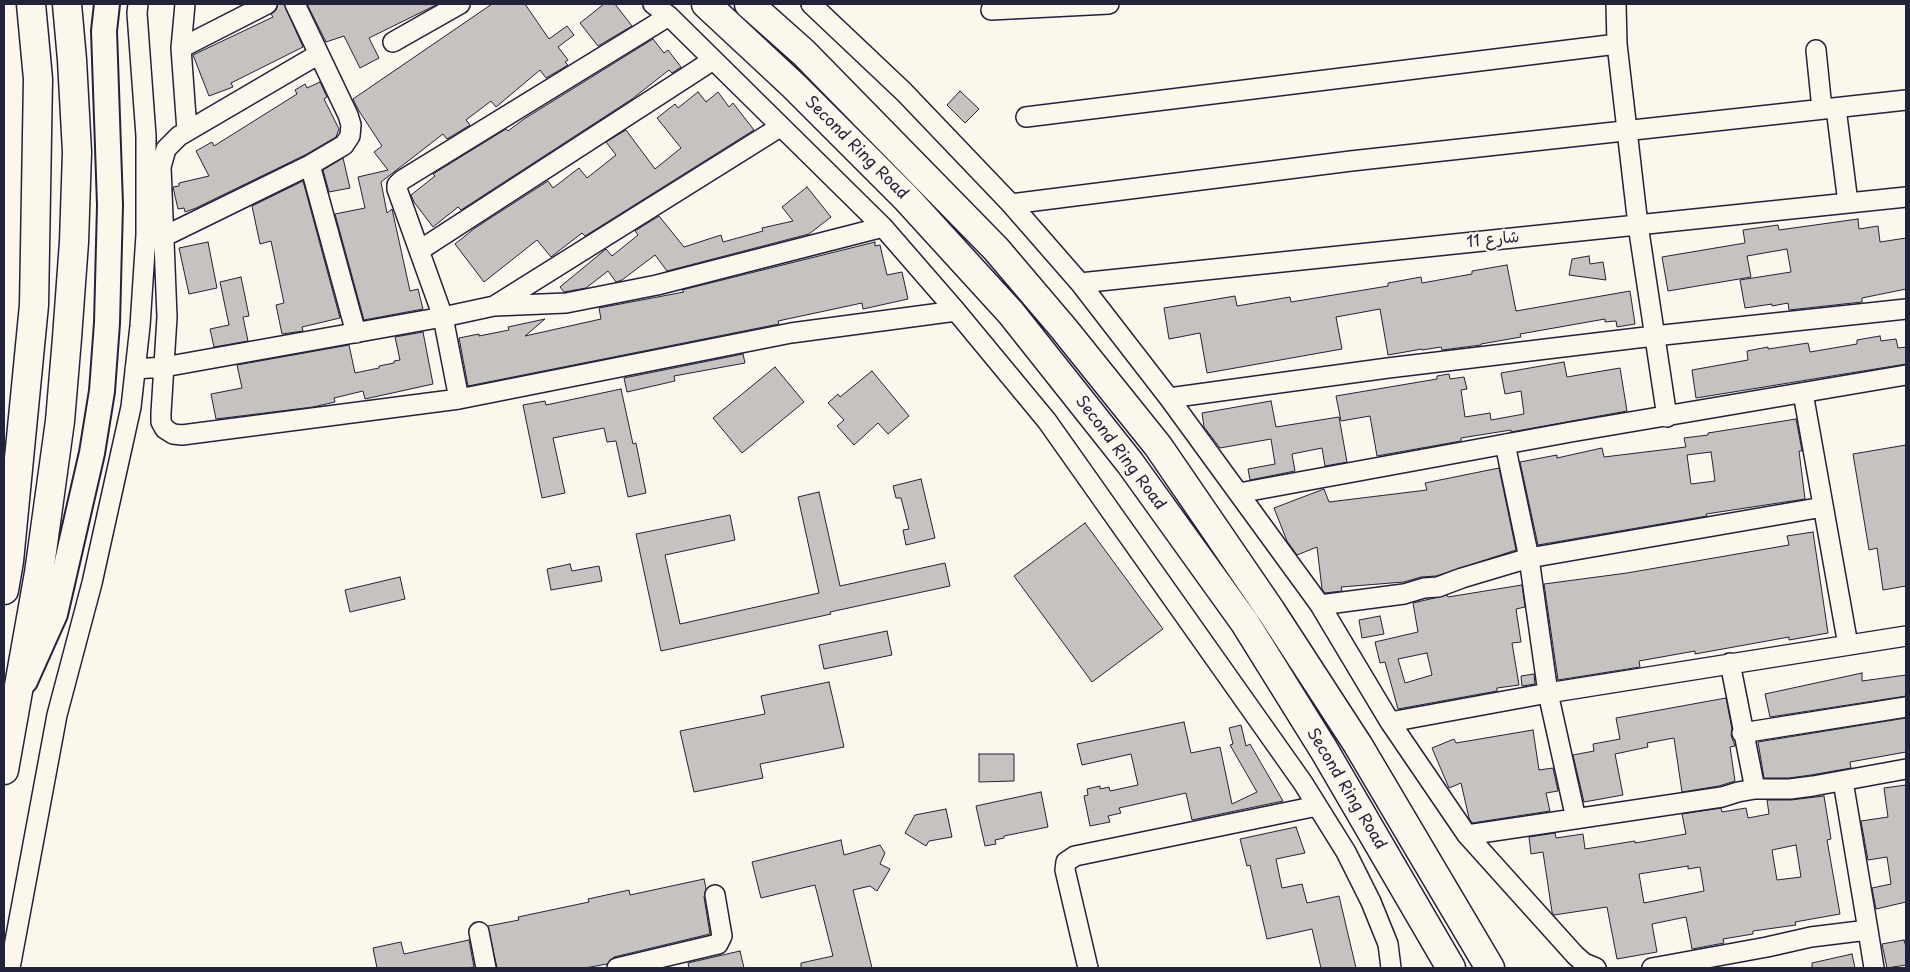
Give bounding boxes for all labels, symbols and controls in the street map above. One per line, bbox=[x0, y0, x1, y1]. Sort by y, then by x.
street label: Second Ring Road bbox=[800, 92, 912, 204]
street label: شارع 11 bbox=[1466, 228, 1520, 252]
street label: Second Ring Road bbox=[1071, 392, 1169, 514]
street label: Second Ring Road bbox=[1302, 725, 1390, 853]

